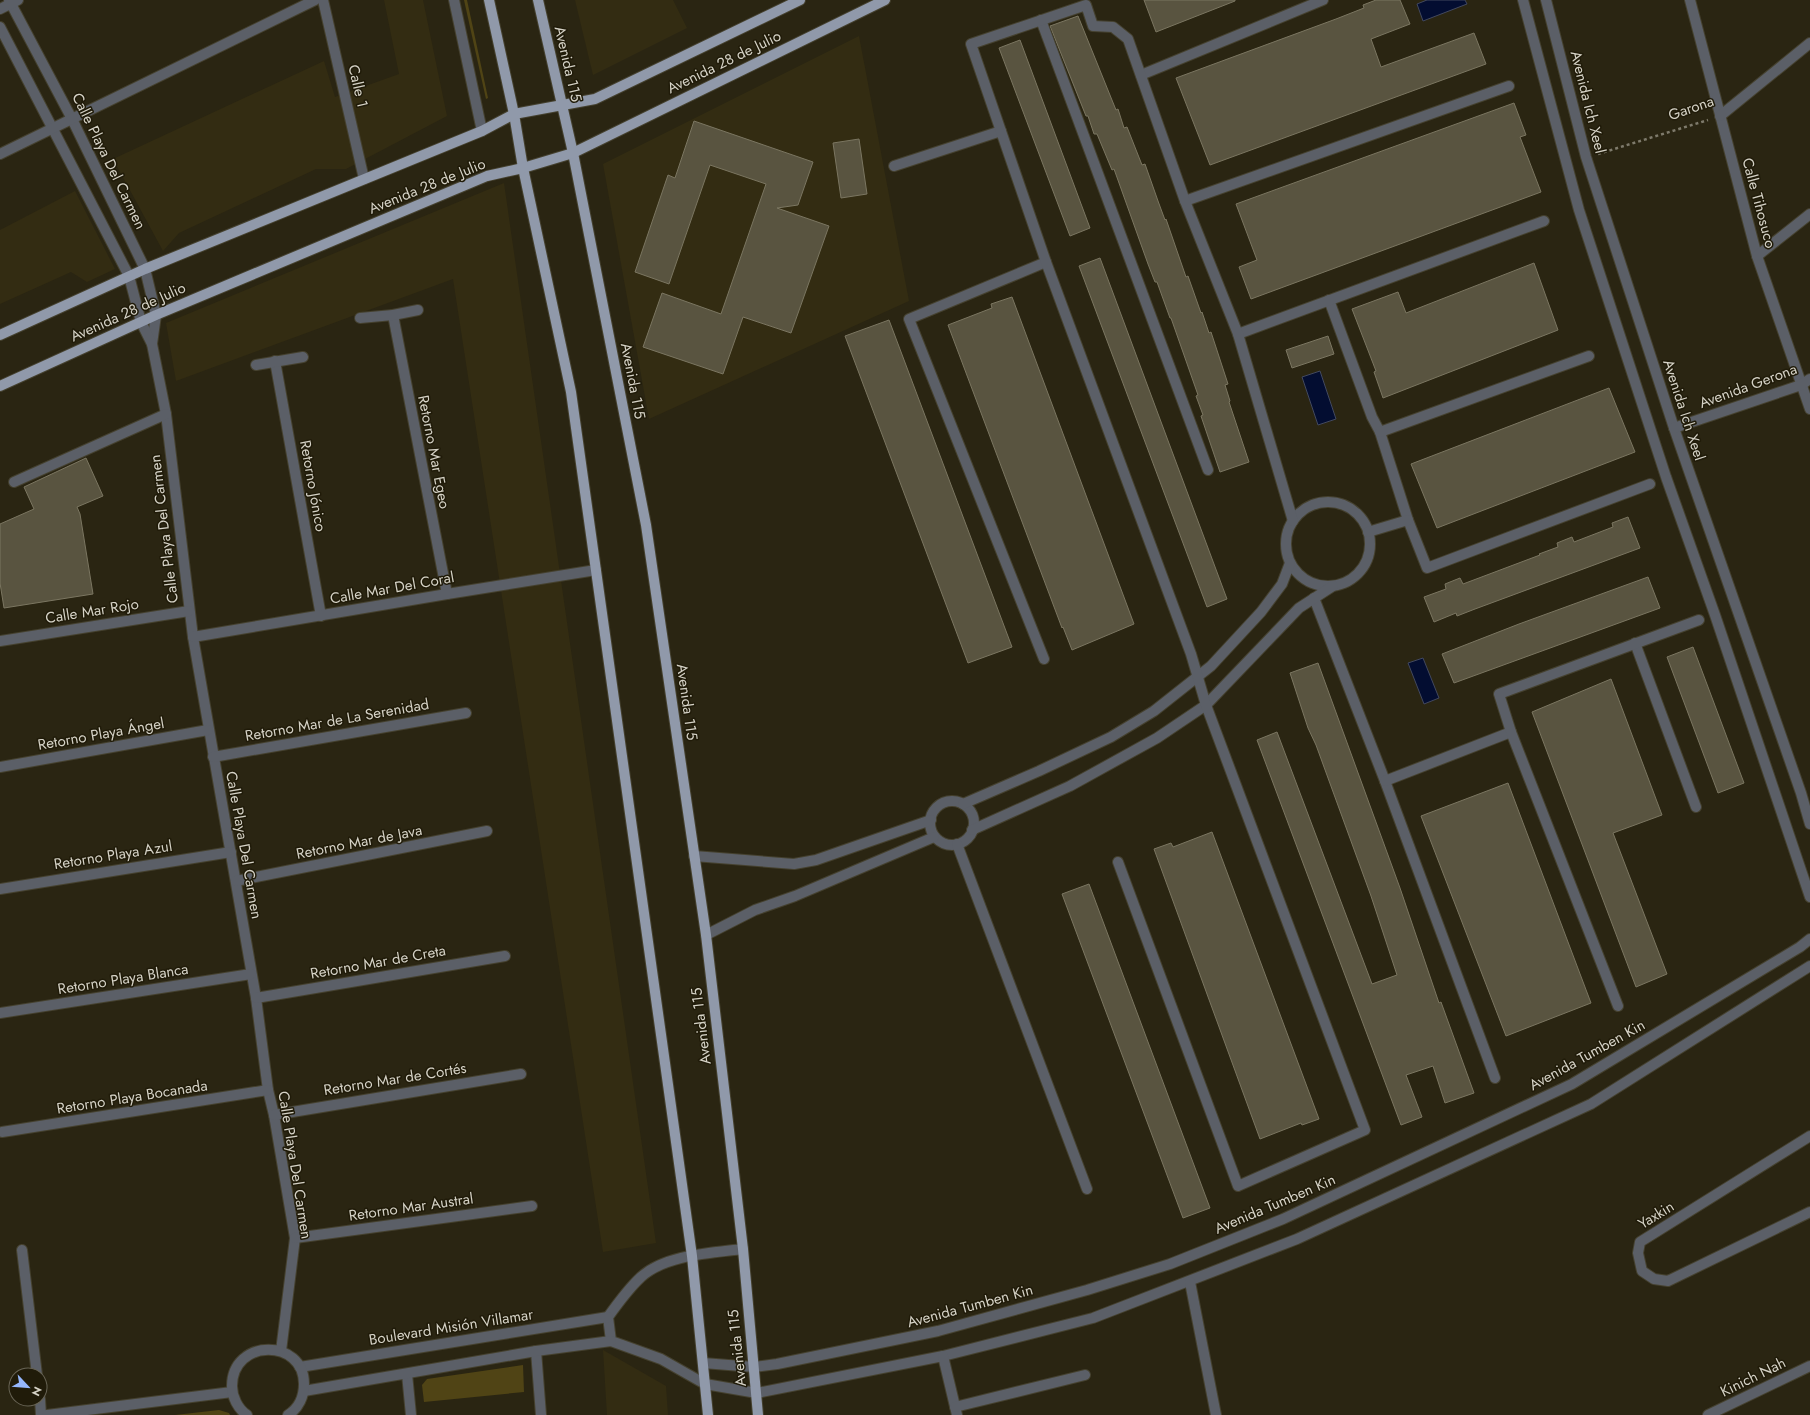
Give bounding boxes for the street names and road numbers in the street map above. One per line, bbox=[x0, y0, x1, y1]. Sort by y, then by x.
street label: Avenida 115 bbox=[549, 24, 587, 104]
street label: Avenida 28 de Julio bbox=[663, 25, 785, 99]
street label: Avenida Ich Xeel bbox=[1565, 48, 1611, 156]
street label: Calle 1 bbox=[342, 62, 374, 110]
street label: Calle Playa Del Carmen bbox=[66, 89, 152, 233]
street label: Garona bbox=[1665, 90, 1717, 126]
street label: Avenida 28 de Julio bbox=[365, 153, 489, 219]
street label: Calle Tihosuco bbox=[1736, 155, 1782, 251]
street label: Avenida 28 de Julio bbox=[67, 277, 189, 347]
street label: Avenida 115 bbox=[615, 341, 651, 421]
street label: Avenida Ich Xeel bbox=[1657, 357, 1711, 463]
street label: Avenida Gerona bbox=[1696, 358, 1800, 414]
street label: Retorno Mar Egeo bbox=[412, 393, 456, 511]
street label: Retorno Jónico bbox=[294, 439, 332, 533]
street label: Calle Playa Del Carmen bbox=[144, 453, 184, 605]
street label: Calle Mar Del Coral bbox=[328, 566, 456, 610]
street label: Calle Mar Rojo bbox=[44, 593, 140, 629]
street label: Avenida 115 bbox=[671, 662, 703, 742]
street label: Retorno Mar de La Serenidad bbox=[243, 693, 431, 747]
street label: Retorno Playa Ángel bbox=[36, 712, 166, 756]
street label: Calle Playa Del Carmen bbox=[220, 769, 268, 921]
street label: Retorno Mar de Java bbox=[294, 819, 424, 865]
street label: Retorno Playa Azul bbox=[52, 835, 174, 875]
street label: Retorno Mar de Creta bbox=[309, 939, 447, 985]
street label: Retorno Playa Blanca bbox=[56, 958, 190, 1000]
street label: Avenida 115 bbox=[685, 986, 717, 1066]
street label: Avenida Tumben Kin bbox=[1525, 1014, 1649, 1096]
street label: Retorno Mar de Cortés bbox=[322, 1057, 468, 1101]
street label: Retorno Playa Bocanada bbox=[55, 1074, 209, 1120]
street label: Calle Playa Del Carmen bbox=[272, 1089, 318, 1241]
street label: Avenida Tumben Kin bbox=[1211, 1169, 1339, 1239]
street label: Retorno Mar Austral bbox=[347, 1187, 475, 1227]
street label: Yaxkin bbox=[1634, 1195, 1678, 1235]
street label: Avenida Tumben Kin bbox=[905, 1279, 1035, 1333]
street label: Boulevard Misión Villamar bbox=[367, 1303, 536, 1351]
street label: Avenida 115 bbox=[722, 1308, 752, 1388]
street label: Kinich Nah bbox=[1717, 1352, 1789, 1402]

